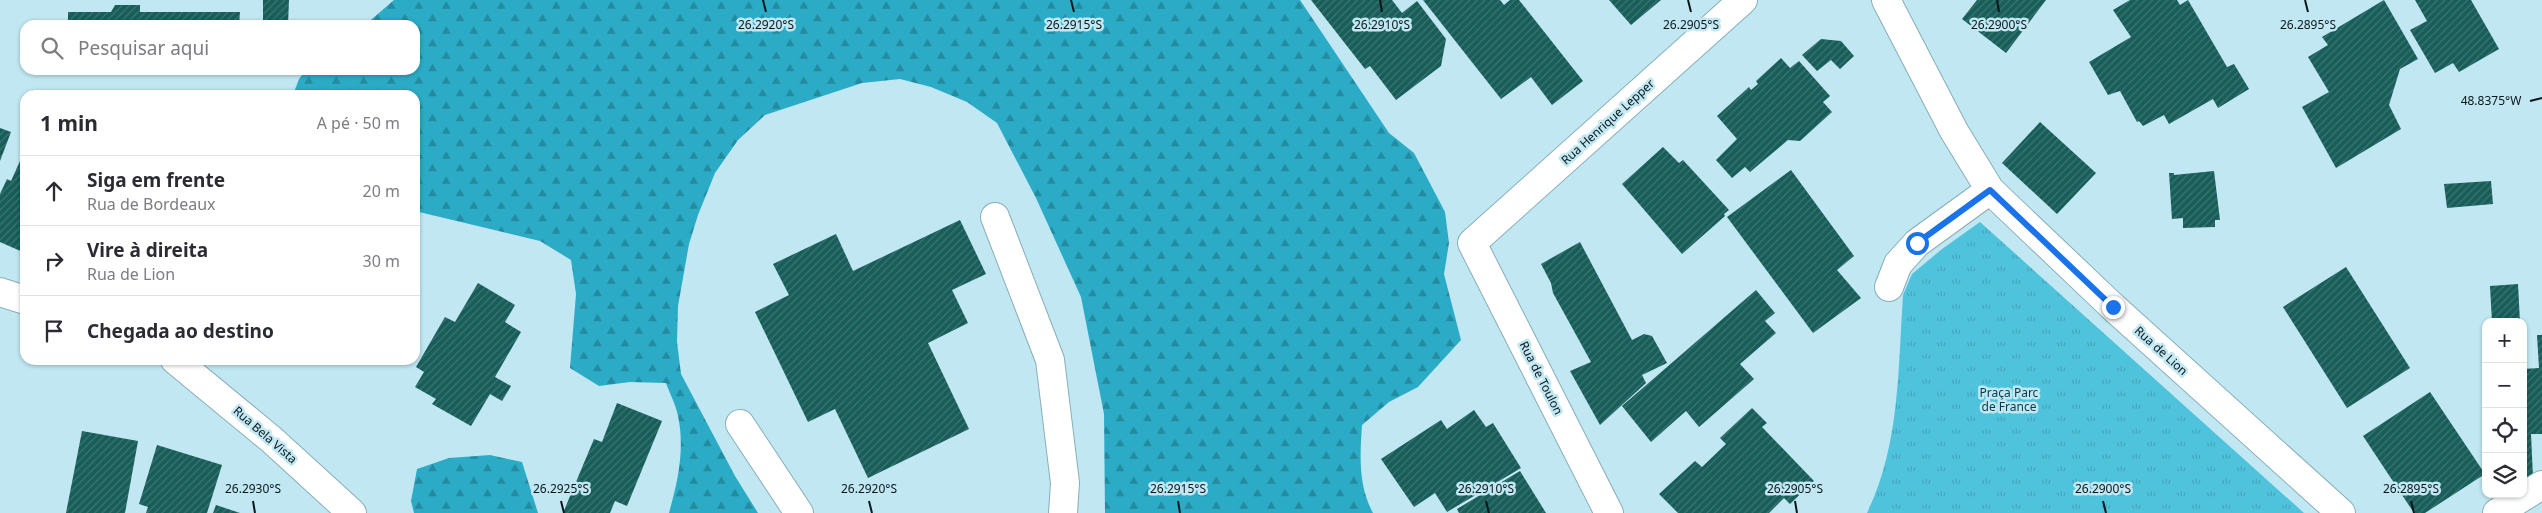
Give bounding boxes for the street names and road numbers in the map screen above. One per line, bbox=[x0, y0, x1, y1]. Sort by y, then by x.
street label: Rua Henrique Lepper bbox=[1557, 75, 1658, 168]
street label: Rua de Lion bbox=[2131, 322, 2192, 379]
street label: Rua de Toulon bbox=[1516, 338, 1567, 417]
street label: Rua Bela Vista bbox=[230, 402, 301, 467]

